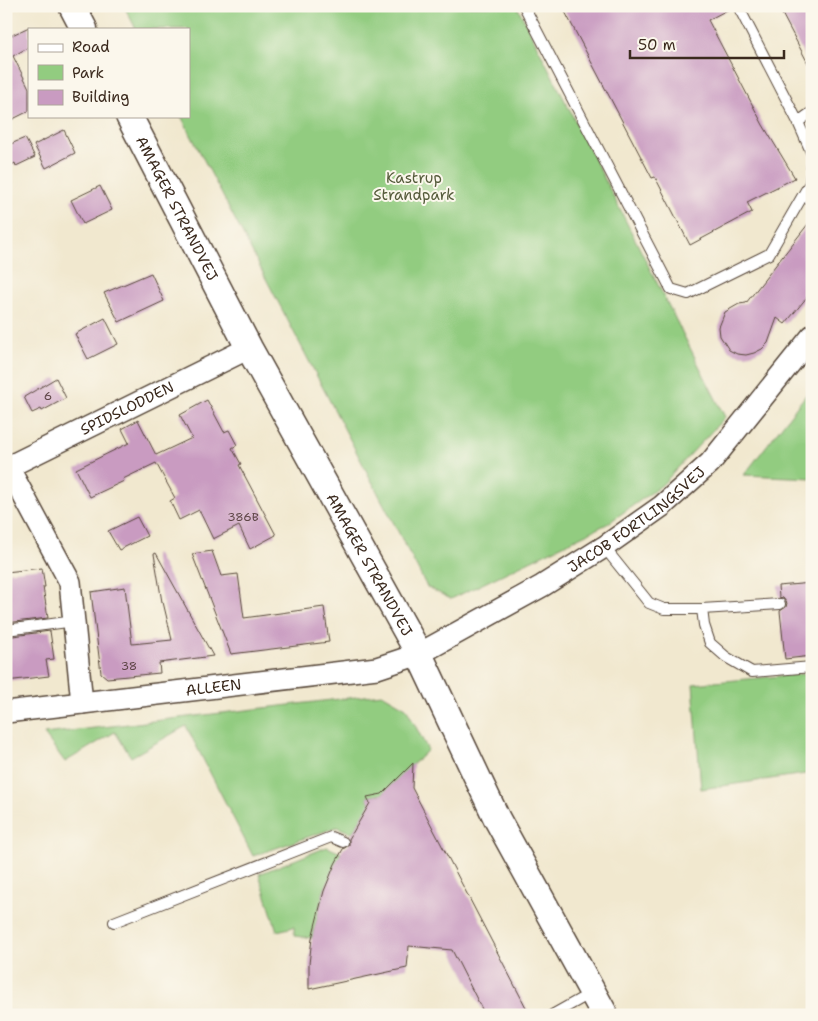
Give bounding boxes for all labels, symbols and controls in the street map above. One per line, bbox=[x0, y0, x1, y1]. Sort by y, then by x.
legend bbox=[28, 28, 190, 118]
scale bar bbox=[630, 28, 784, 60]
text: 50 m bbox=[638, 35, 676, 55]
text: Road bbox=[72, 37, 110, 57]
text: Park bbox=[72, 63, 104, 83]
text: Building bbox=[72, 87, 129, 107]
street label: AMAGER STRANDVEJ bbox=[131, 133, 222, 284]
park label: Kastrup Strandpark bbox=[373, 168, 455, 205]
street label: SPIDSLODDEN bbox=[77, 377, 177, 440]
house number: 6 bbox=[44, 388, 52, 404]
street label: JACOB FORTLINGSVEJ bbox=[564, 462, 709, 577]
street label: AMAGER STRANDVEJ bbox=[322, 490, 417, 639]
house number: 386B bbox=[227, 509, 259, 525]
house number: 38 bbox=[121, 658, 137, 674]
street label: ALLEEN bbox=[185, 674, 243, 701]

